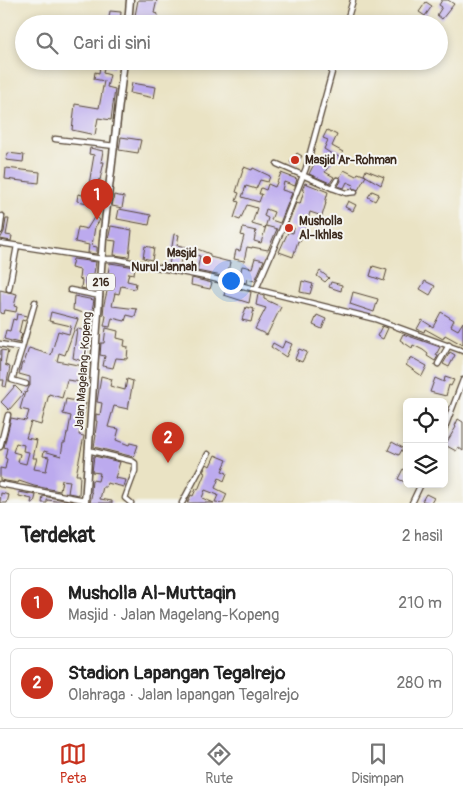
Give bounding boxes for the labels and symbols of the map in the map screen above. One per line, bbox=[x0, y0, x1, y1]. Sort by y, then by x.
place label: Masjid Ar-Rohman bbox=[305, 153, 397, 168]
marker: Masjid Ar-Rohman bbox=[289, 154, 301, 166]
pin: 1 bbox=[81, 179, 113, 220]
place label: Musholla Al-Ikhlas bbox=[299, 214, 343, 243]
marker: Musholla Al-Ikhlas bbox=[283, 222, 295, 234]
place label: Masjid Nurul Jannah bbox=[131, 246, 197, 275]
marker: Masjid Nurul Jannah bbox=[201, 254, 213, 266]
your location bbox=[218, 268, 244, 294]
road number: 216 bbox=[87, 274, 115, 290]
street label: Jalan Magelang-Kopeng bbox=[72, 311, 95, 431]
pin: 2 bbox=[152, 422, 184, 463]

